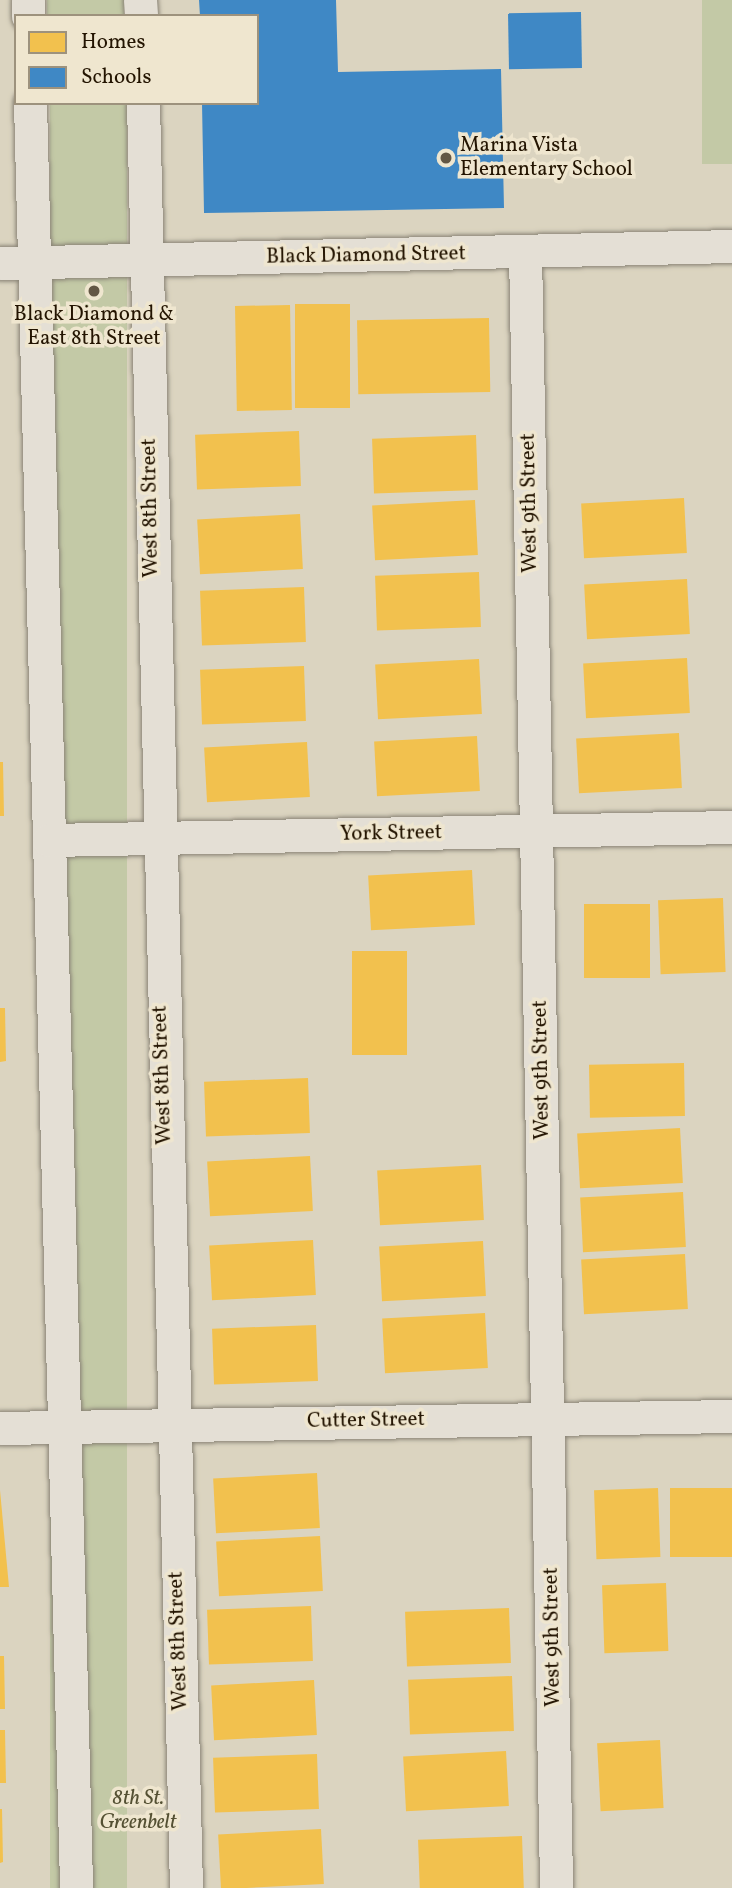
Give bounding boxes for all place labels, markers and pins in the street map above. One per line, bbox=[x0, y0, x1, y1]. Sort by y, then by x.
place label: Marina Vista Elementary School bbox=[460, 133, 634, 183]
marker: Marina Vista Elementary School bbox=[438, 150, 454, 166]
marker: Black Diamond & East 8th Street bbox=[86, 283, 102, 299]
place label: Black Diamond & East 8th Street bbox=[14, 302, 174, 352]

